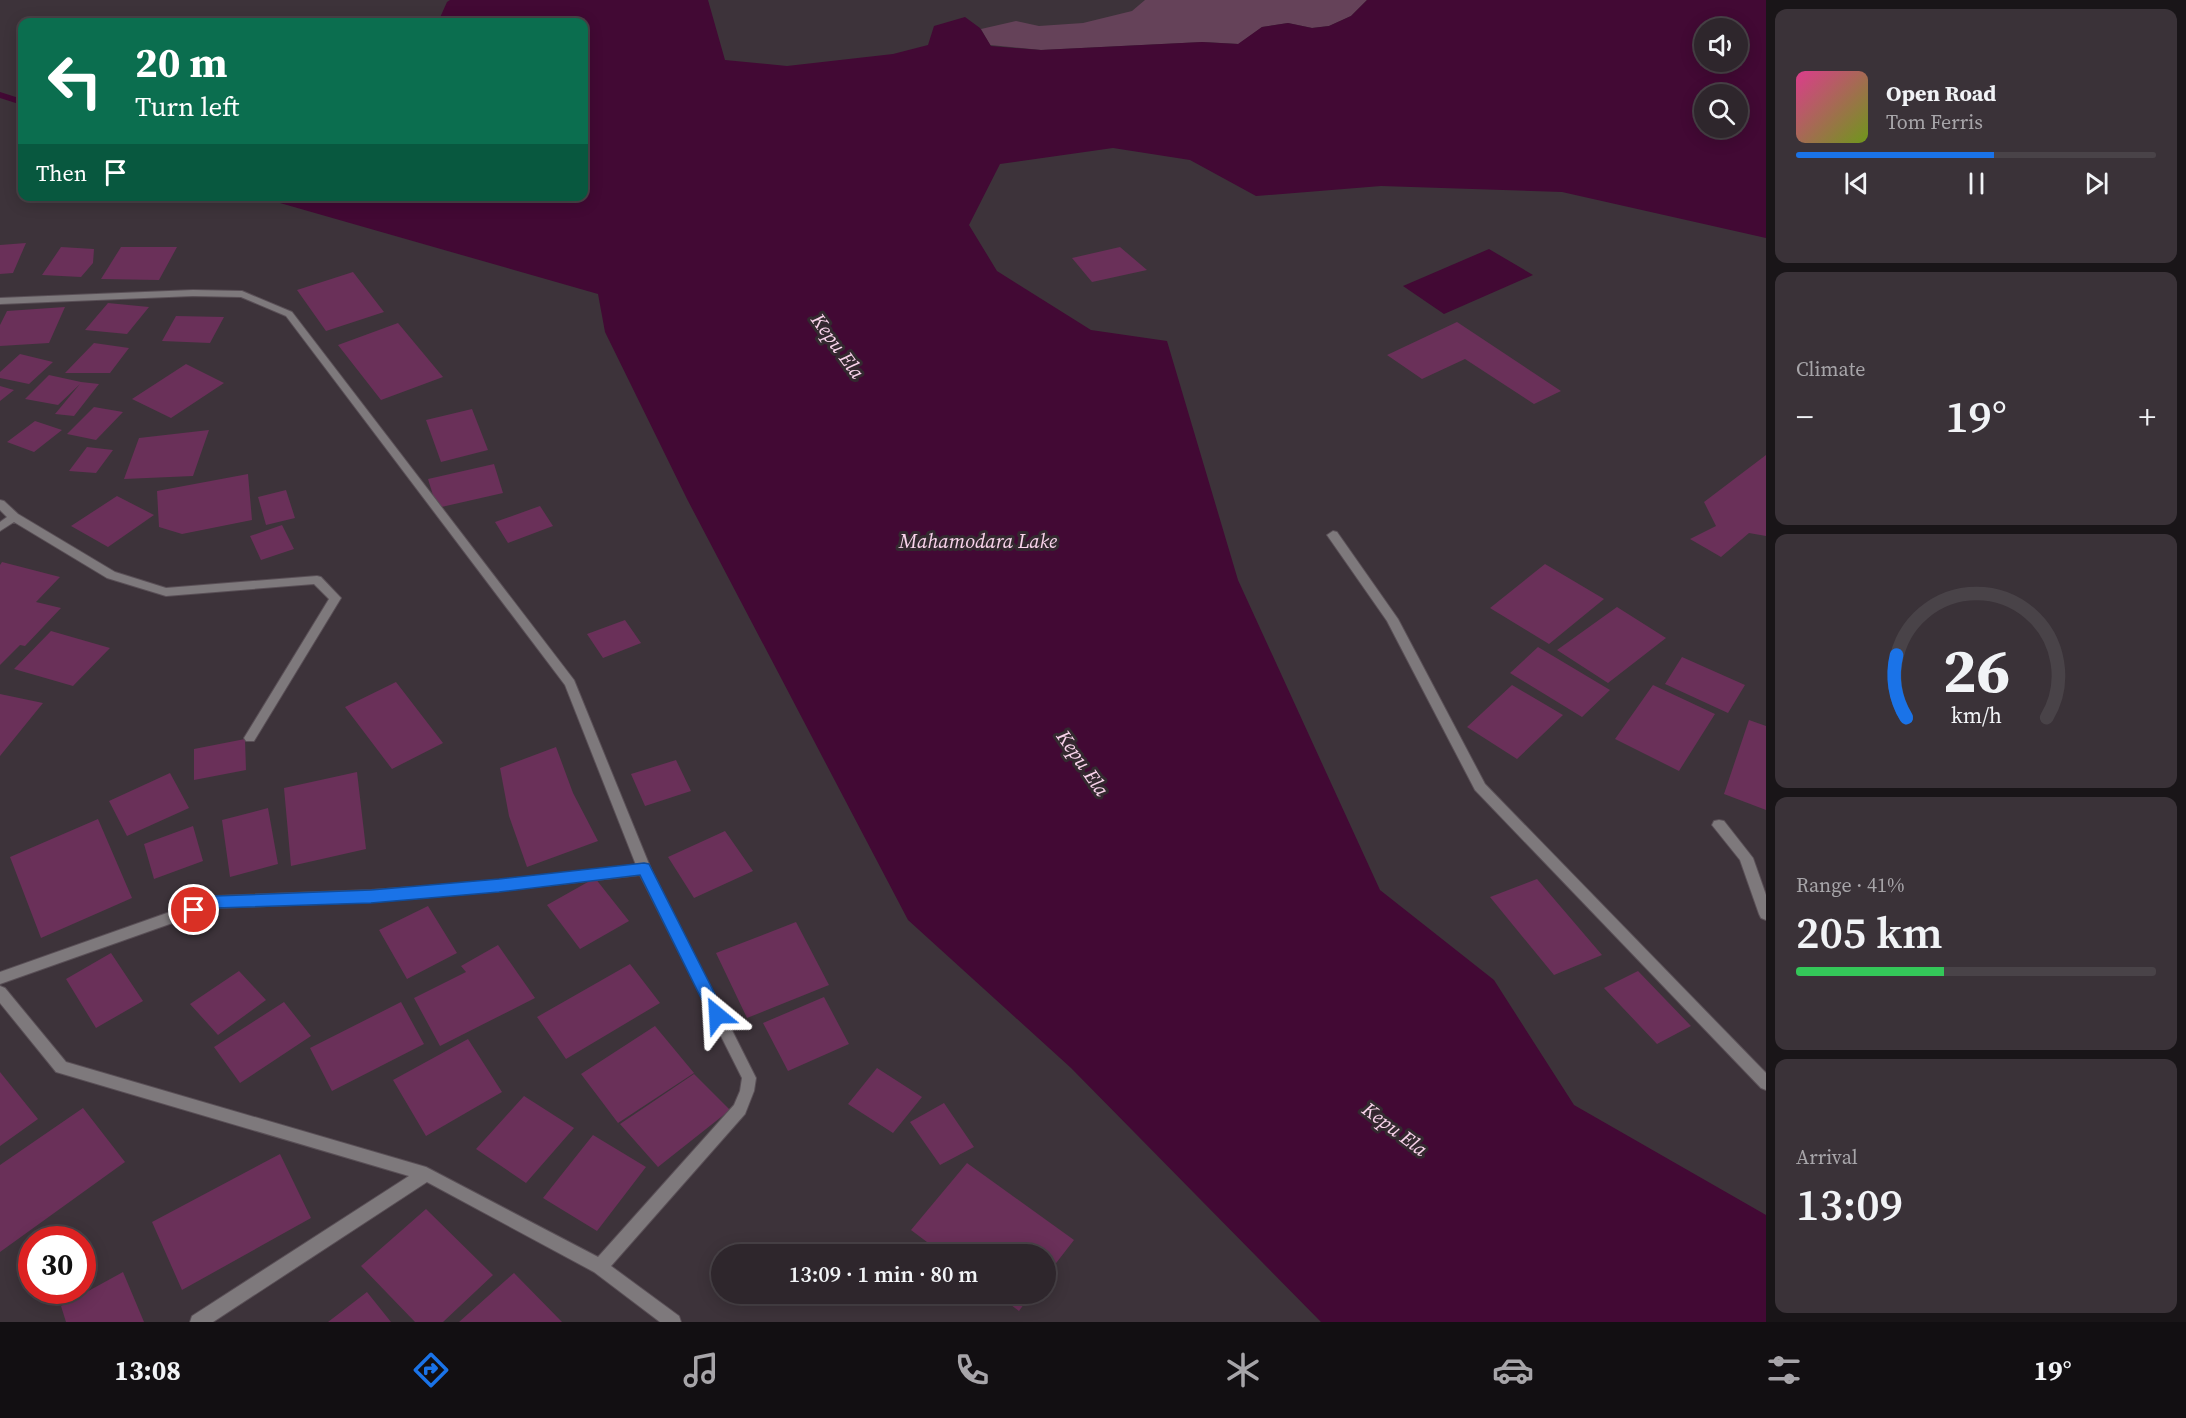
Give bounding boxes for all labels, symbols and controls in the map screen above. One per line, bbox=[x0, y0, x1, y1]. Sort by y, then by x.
map controls bbox=[1694, 18, 1748, 138]
button: sound bbox=[1694, 18, 1748, 72]
text: 20 m bbox=[135, 33, 228, 91]
icon: left bbox=[36, 42, 114, 120]
text: Open Road bbox=[1886, 78, 1996, 108]
button: search bbox=[1694, 84, 1748, 138]
text: Turn left bbox=[135, 88, 239, 125]
text: Tom Ferris bbox=[1886, 108, 1983, 136]
icon: arrive bbox=[99, 156, 132, 189]
text: Then bbox=[36, 158, 87, 188]
icon: previous bbox=[1840, 167, 1873, 200]
icon: pause bbox=[1960, 167, 1993, 200]
icon: next bbox=[2080, 167, 2113, 200]
water label: Kepu Ela bbox=[804, 307, 872, 385]
text: Climate bbox=[1796, 355, 1865, 383]
text: 19° bbox=[1945, 385, 2007, 447]
text: − bbox=[1796, 394, 1814, 439]
text: + bbox=[2139, 394, 2156, 439]
water label: Mahamodara Lake bbox=[898, 527, 1057, 555]
text: 26 bbox=[1942, 627, 2010, 713]
text: km/h bbox=[1950, 701, 2002, 730]
water label: Kepu Ela bbox=[1049, 723, 1116, 802]
text: Range · 41% bbox=[1796, 871, 1905, 899]
pin bbox=[168, 884, 219, 935]
icon: arrive bbox=[177, 893, 210, 926]
text: 205 km bbox=[1796, 901, 1943, 963]
position arrow bbox=[685, 983, 749, 1047]
water label: Kepu Ela bbox=[1356, 1095, 1434, 1163]
text: Arrival bbox=[1796, 1143, 1858, 1171]
text: 13:09 bbox=[1796, 1173, 1903, 1235]
speed limit sign: 30 bbox=[18, 1226, 96, 1304]
text: 13:09 · 1 min · 80 m bbox=[789, 1259, 978, 1289]
icon: directions bbox=[410, 1349, 452, 1391]
icon: music bbox=[680, 1349, 722, 1391]
icon: phone bbox=[951, 1349, 993, 1391]
icon: climate bbox=[1222, 1349, 1264, 1391]
icon: car bbox=[1492, 1349, 1534, 1391]
icon: filters bbox=[1763, 1349, 1805, 1391]
text: 13:08 bbox=[114, 1352, 181, 1389]
text: 19° bbox=[2033, 1352, 2072, 1389]

